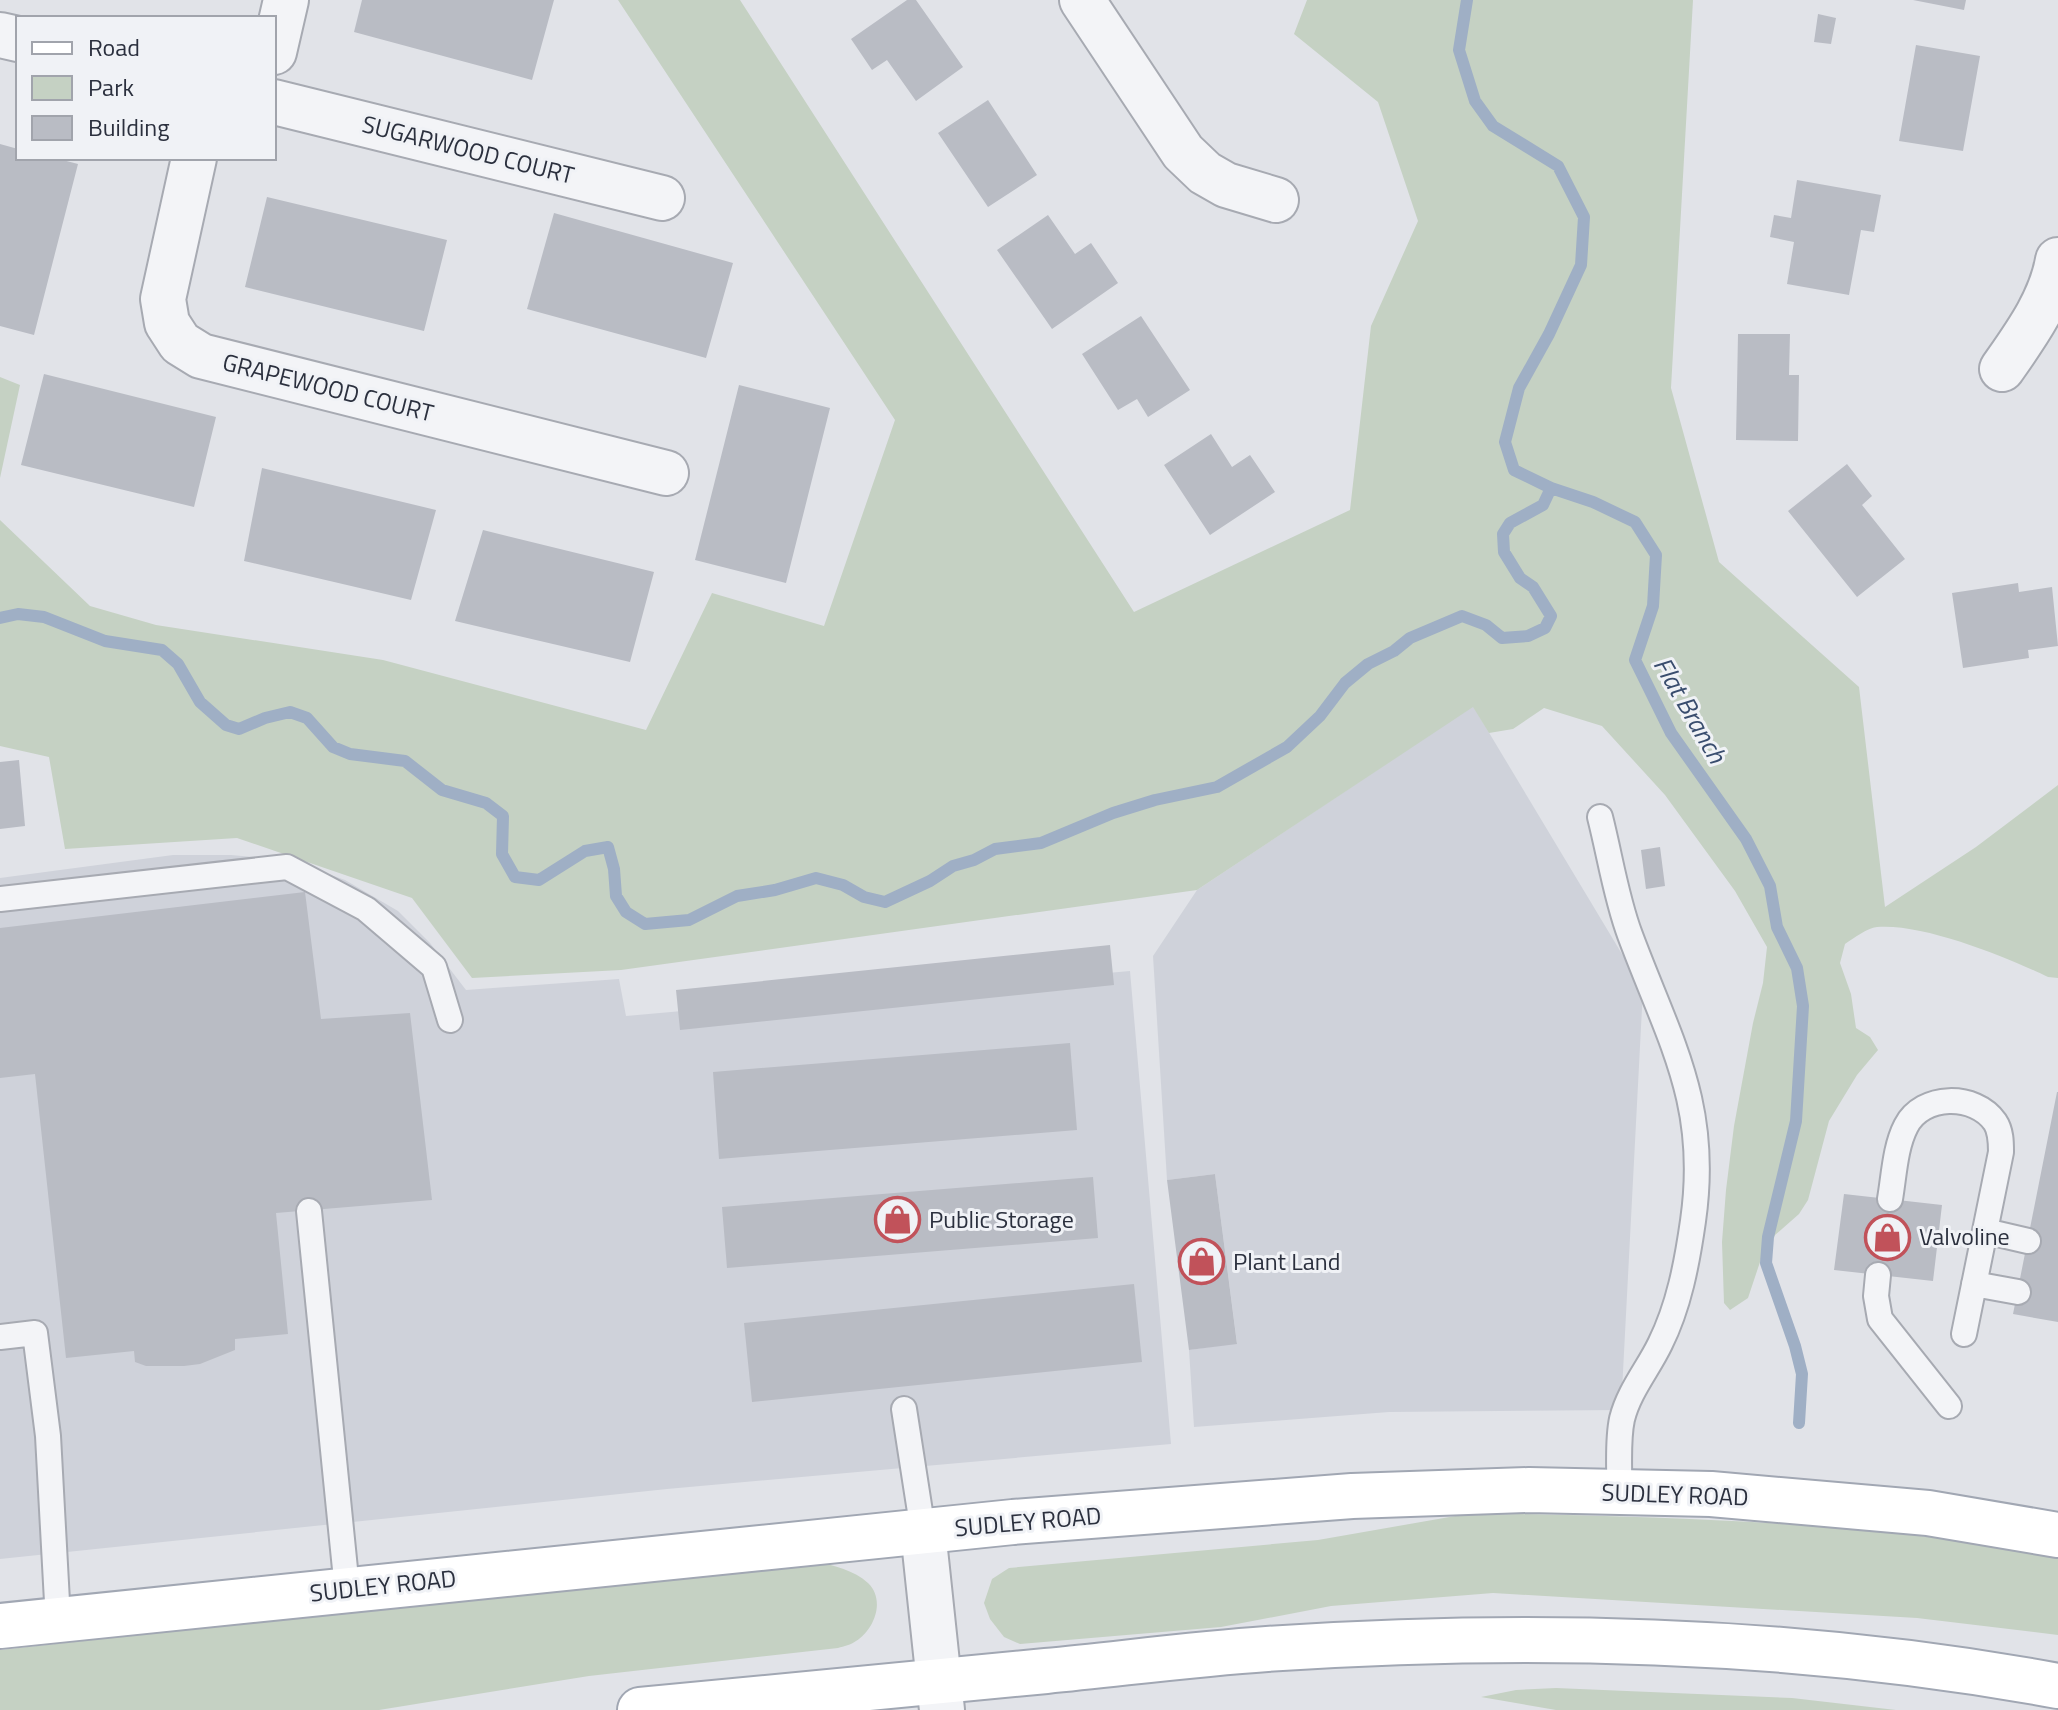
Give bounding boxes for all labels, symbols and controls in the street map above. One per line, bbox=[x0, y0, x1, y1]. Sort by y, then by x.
legend bbox=[16, 16, 276, 160]
text: Road bbox=[88, 29, 140, 65]
text: Park bbox=[88, 69, 134, 105]
street label: SUGARWOOD COURT bbox=[358, 105, 578, 193]
text: Building bbox=[88, 109, 170, 145]
street label: GRAPEWOOD COURT bbox=[219, 343, 438, 431]
water label: Flat Branch bbox=[1644, 649, 1737, 771]
shop icon: Public Storage bbox=[874, 1196, 922, 1244]
place label: Public Storage bbox=[929, 1201, 1074, 1237]
shop icon: Valvoline bbox=[1864, 1213, 1912, 1261]
place label: Valvoline bbox=[1919, 1218, 2010, 1254]
shop icon: Plant Land bbox=[1178, 1238, 1226, 1286]
place label: Plant Land bbox=[1233, 1243, 1340, 1279]
street label: SUDLEY ROAD bbox=[1601, 1473, 1749, 1515]
street label: SUDLEY ROAD bbox=[953, 1497, 1103, 1545]
street label: SUDLEY ROAD bbox=[308, 1559, 458, 1611]

